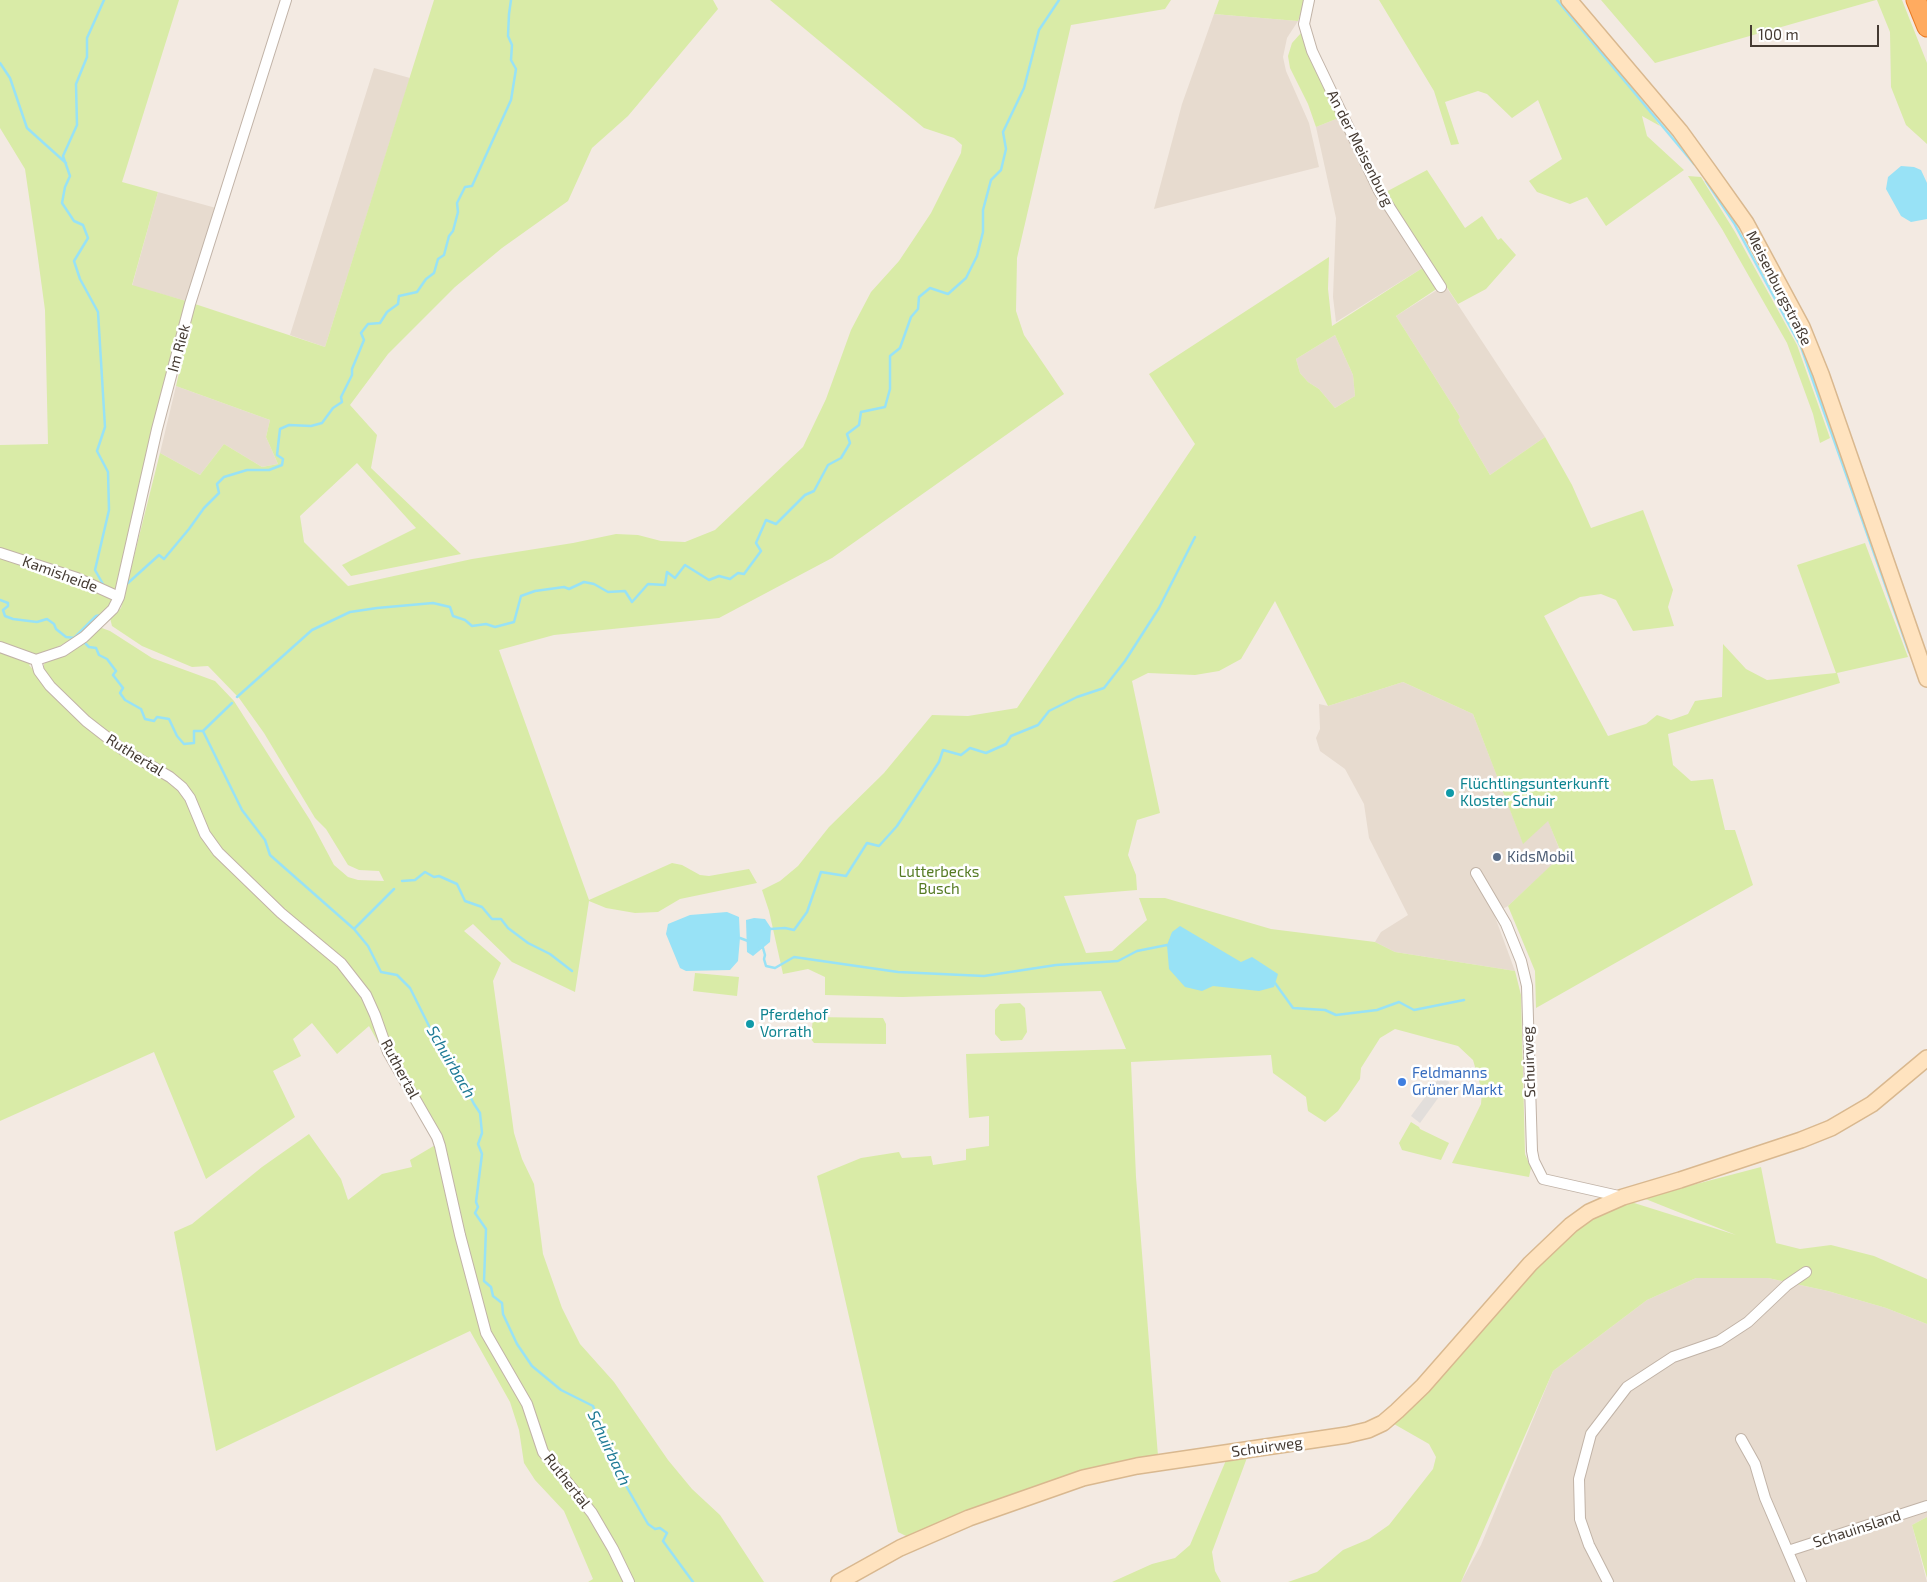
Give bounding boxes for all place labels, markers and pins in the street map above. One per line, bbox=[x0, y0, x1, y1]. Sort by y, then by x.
place label: Flüchtlingsunterkunft Kloster Schuir bbox=[1460, 775, 1609, 810]
marker: Flüchtlingsunterkunft Kloster Schuir bbox=[1444, 787, 1456, 799]
place label: KidsMobil bbox=[1507, 848, 1574, 866]
marker: KidsMobil bbox=[1491, 851, 1503, 863]
place label: Pferdehof Vorrath bbox=[760, 1006, 828, 1041]
marker: Pferdehof Vorrath bbox=[744, 1018, 756, 1030]
place label: Feldmanns Grüner Markt bbox=[1412, 1064, 1503, 1099]
marker: Feldmanns Grüner Markt bbox=[1396, 1076, 1408, 1088]

